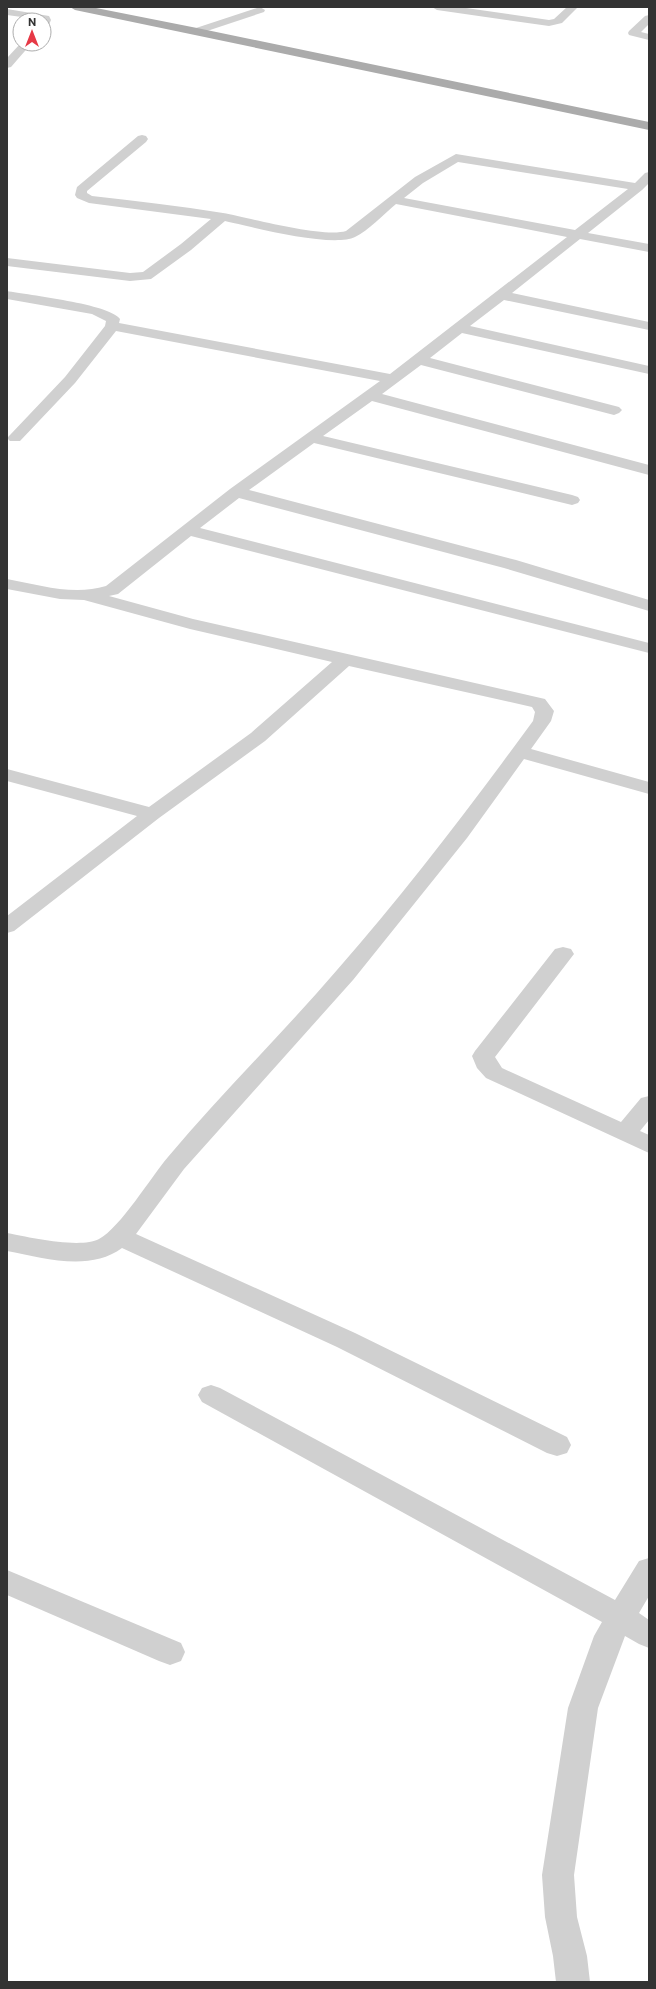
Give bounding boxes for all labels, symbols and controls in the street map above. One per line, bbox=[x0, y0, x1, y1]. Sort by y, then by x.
north arrow bbox=[12, 12, 52, 52]
text: N bbox=[28, 15, 36, 28]

